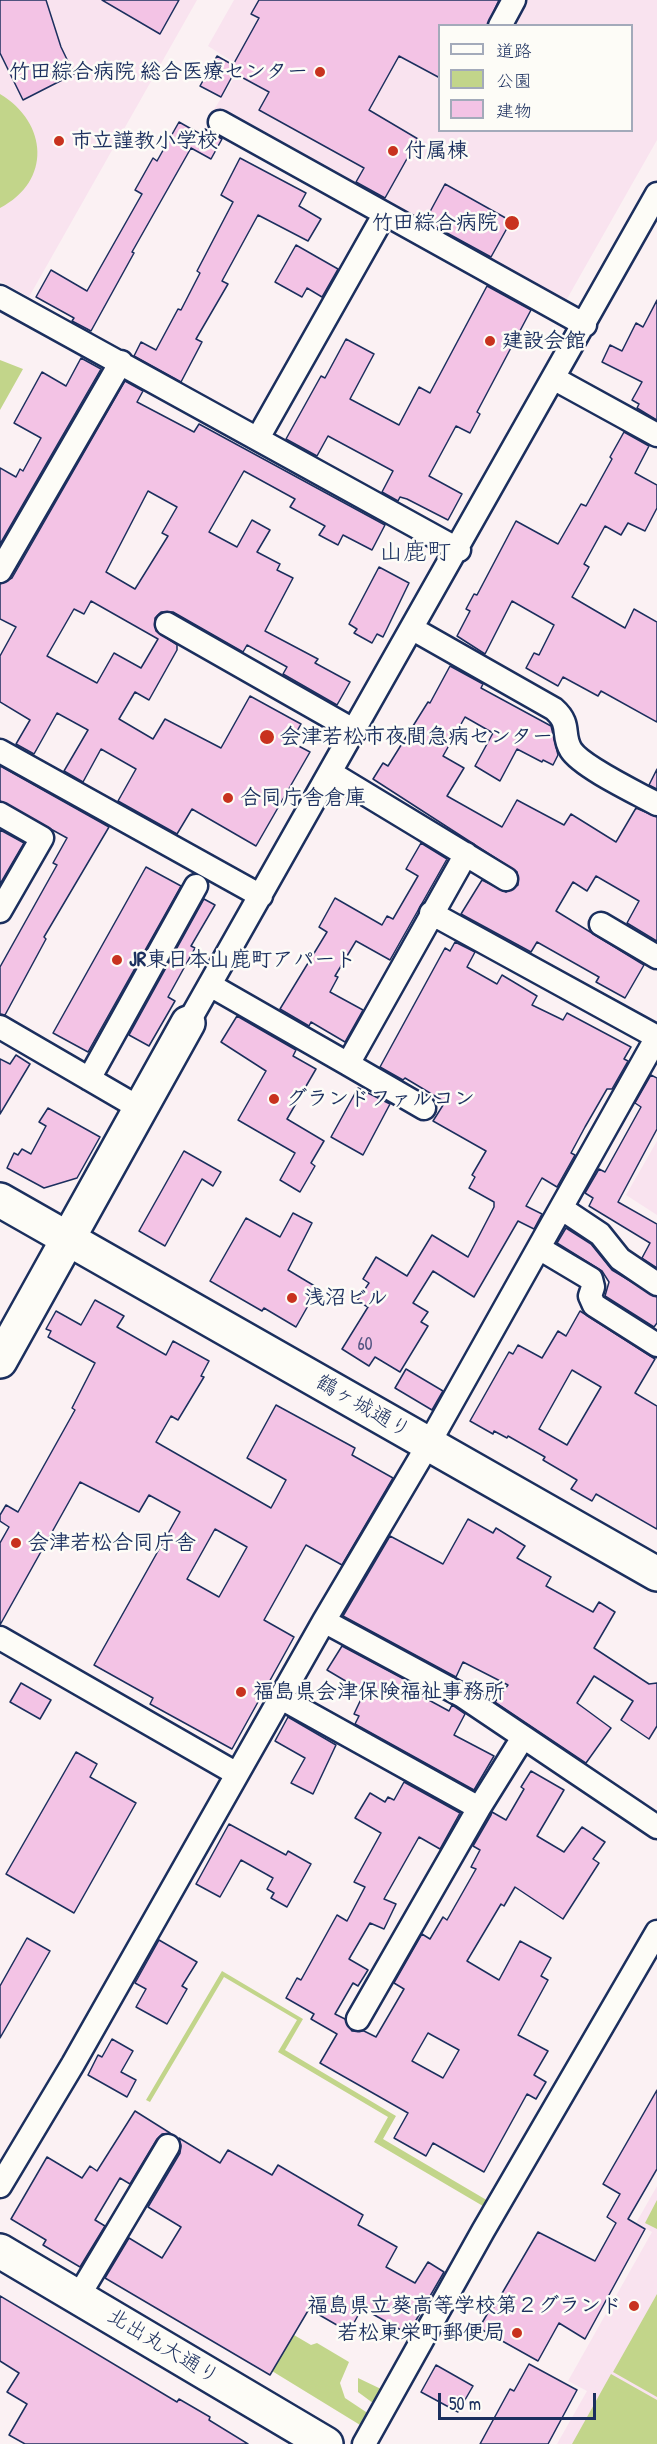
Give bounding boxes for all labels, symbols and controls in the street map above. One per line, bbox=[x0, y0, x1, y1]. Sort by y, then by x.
legend bbox=[438, 24, 633, 132]
text: 道路 bbox=[496, 38, 532, 63]
place label: 竹田綜合病院 総合医療センター bbox=[9, 59, 308, 85]
marker: 竹田綜合病院 総合医療センター bbox=[313, 65, 327, 79]
text: 公園 bbox=[496, 68, 532, 93]
text: 建物 bbox=[496, 98, 532, 123]
place label: 市立謹教小学校 bbox=[71, 128, 218, 154]
marker: 市立謹教小学校 bbox=[52, 134, 66, 148]
place label: 付属棟 bbox=[405, 138, 468, 164]
marker: 付属棟 bbox=[386, 144, 400, 158]
place label: 竹田綜合病院 bbox=[372, 210, 498, 236]
marker: 竹田綜合病院 bbox=[503, 214, 521, 232]
place label: 建設会館 bbox=[502, 328, 586, 354]
marker: 建設会館 bbox=[483, 334, 497, 348]
district label: 山鹿町 bbox=[379, 539, 451, 567]
place label: 会津若松市夜間急病センター bbox=[280, 724, 553, 750]
marker: 会津若松市夜間急病センター bbox=[258, 728, 276, 746]
place label: 合同庁舎倉庫 bbox=[240, 785, 366, 811]
marker: 合同庁舎倉庫 bbox=[221, 791, 235, 805]
place label: JR東日本山鹿町アパート bbox=[129, 947, 356, 973]
marker: JR東日本山鹿町アパート bbox=[110, 953, 124, 967]
place label: グランドファルコン bbox=[286, 1086, 475, 1112]
marker: グランドファルコン bbox=[267, 1092, 281, 1106]
place label: 浅沼ビル bbox=[304, 1285, 388, 1311]
marker: 浅沼ビル bbox=[285, 1291, 299, 1305]
house number: 60 bbox=[357, 1334, 373, 1356]
street label: 鶴ヶ城通り bbox=[311, 1370, 415, 1444]
place label: 会津若松合同庁舎 bbox=[28, 1530, 196, 1556]
marker: 会津若松合同庁舎 bbox=[9, 1536, 23, 1550]
place label: 福島県会津保険福祉事務所 bbox=[253, 1679, 505, 1705]
marker: 福島県会津保険福祉事務所 bbox=[234, 1685, 248, 1699]
place label: 福島県立葵高等学校第２グランド bbox=[307, 2293, 622, 2319]
marker: 福島県立葵高等学校第２グランド bbox=[627, 2299, 641, 2313]
street label: 北出丸大通り bbox=[103, 2304, 223, 2390]
place label: 若松東栄町郵便局 bbox=[337, 2320, 505, 2346]
marker: 若松東栄町郵便局 bbox=[510, 2326, 524, 2340]
scale bar bbox=[441, 2381, 598, 2419]
text: 50 m bbox=[449, 2391, 481, 2416]

